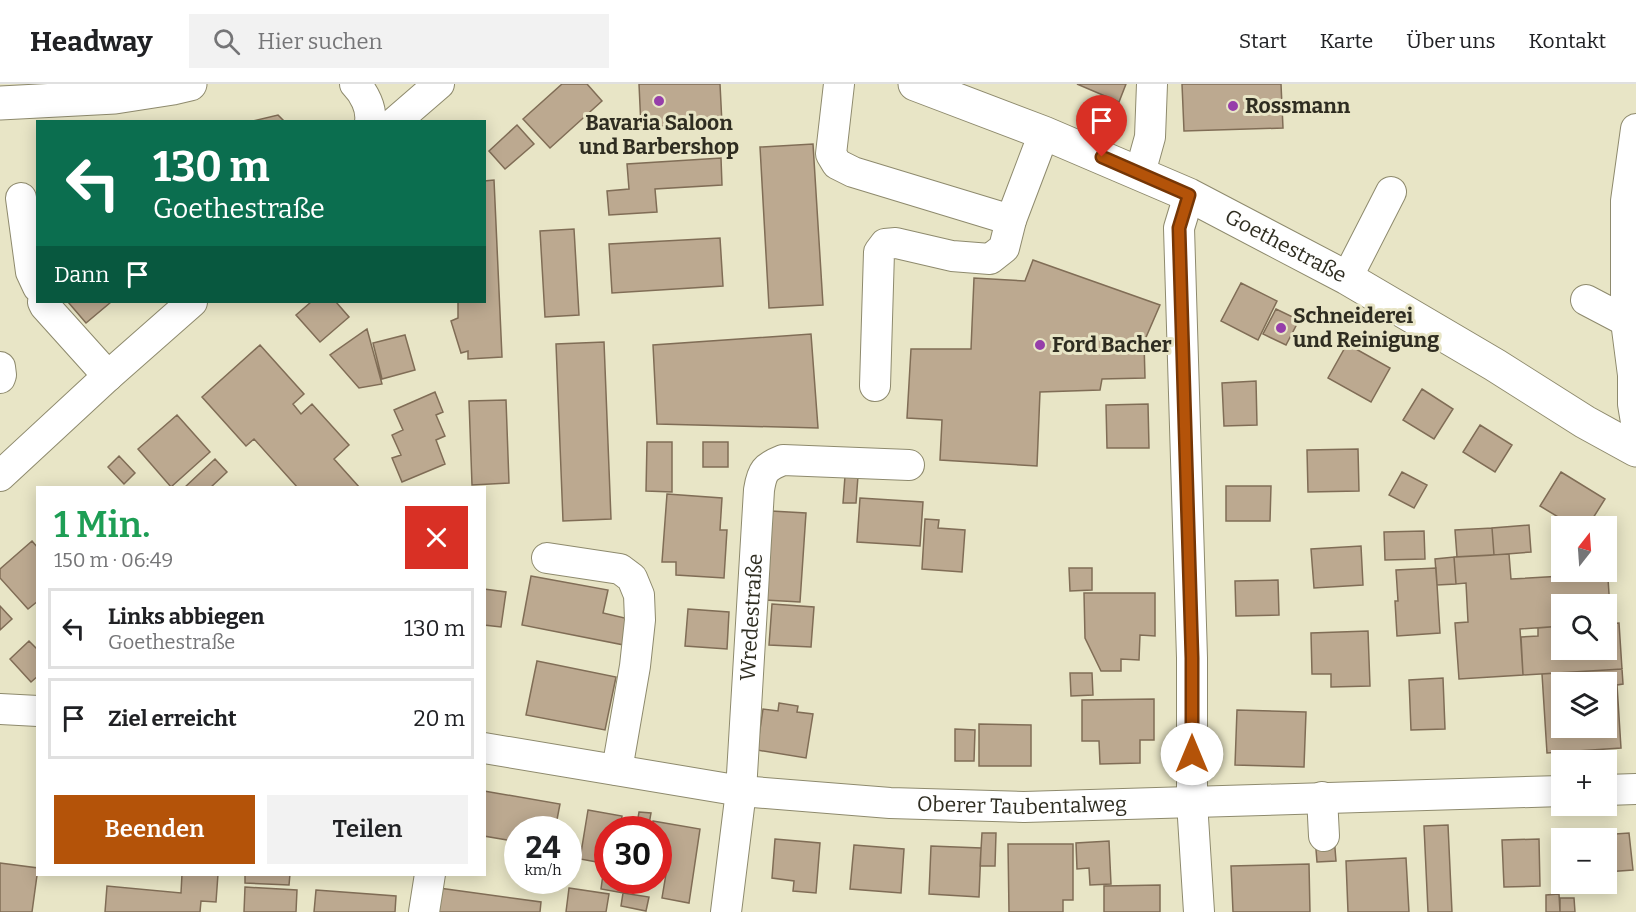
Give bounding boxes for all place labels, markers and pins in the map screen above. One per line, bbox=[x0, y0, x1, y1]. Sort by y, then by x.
place label: Rossmann bbox=[1245, 93, 1351, 119]
marker: Bavaria Saloon und Barbershop bbox=[652, 94, 666, 108]
pin bbox=[1076, 95, 1127, 157]
marker: Rossmann bbox=[1226, 99, 1240, 113]
place label: Bavaria Saloon und Barbershop bbox=[579, 110, 739, 160]
place label: Schneiderei und Reinigung bbox=[1293, 303, 1439, 353]
marker: Schneiderei und Reinigung bbox=[1274, 321, 1288, 335]
place label: Ford Bacher bbox=[1052, 332, 1172, 358]
marker: Ford Bacher bbox=[1033, 338, 1047, 352]

